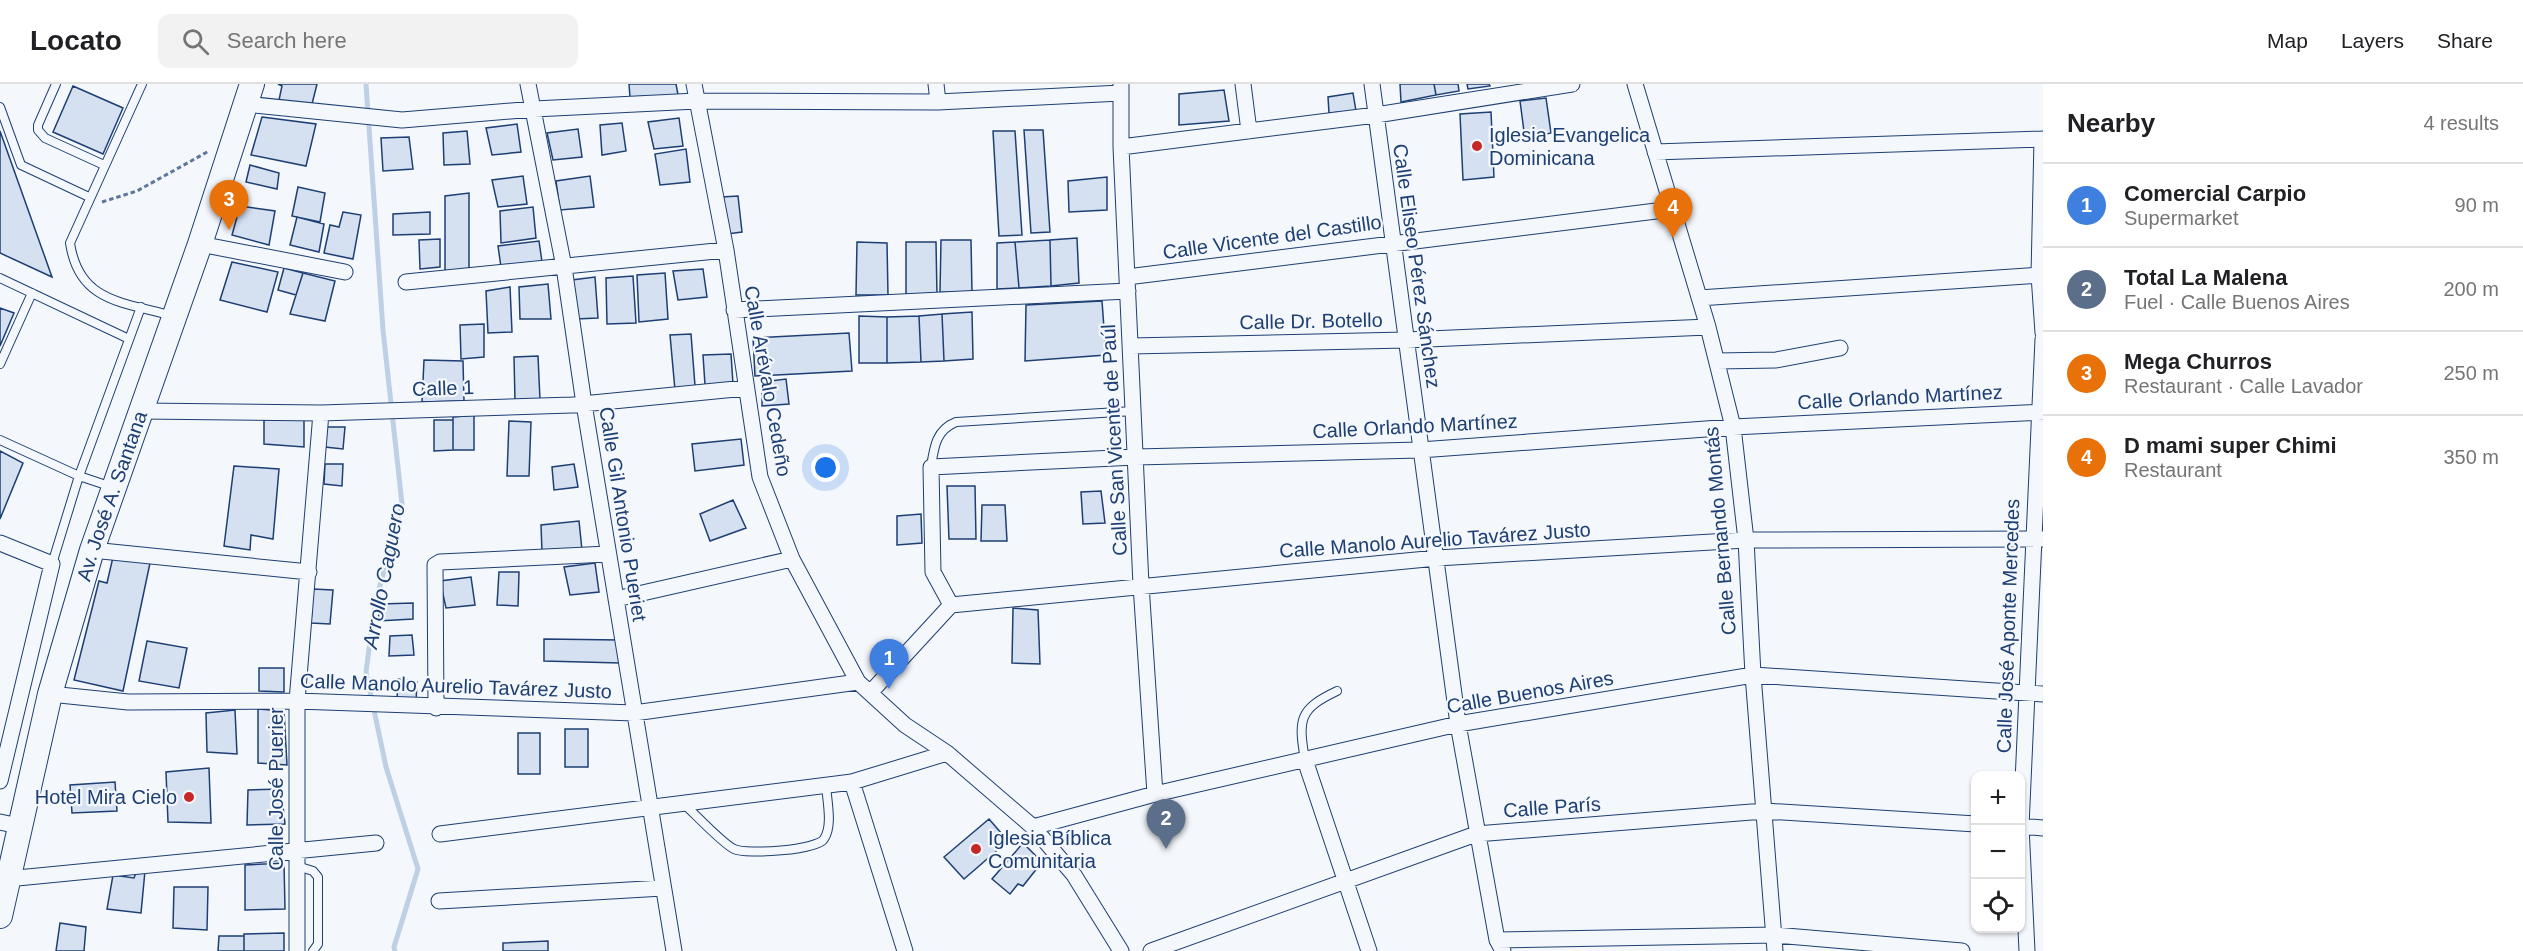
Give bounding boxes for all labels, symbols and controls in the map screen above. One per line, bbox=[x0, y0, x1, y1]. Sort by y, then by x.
search box bbox=[158, 14, 578, 68]
text: Locato bbox=[30, 25, 122, 56]
icon: search bbox=[179, 25, 212, 58]
text: Search here bbox=[227, 28, 347, 53]
text: Map bbox=[2267, 29, 2308, 52]
text: Layers bbox=[2341, 29, 2404, 52]
text: Share bbox=[2437, 29, 2493, 52]
text: Nearby bbox=[2067, 108, 2155, 138]
text: 4 results bbox=[2423, 112, 2499, 134]
place label: Iglesia Evangelica Dominicana bbox=[1489, 124, 1651, 169]
marker: Iglesia Evangelica Dominicana bbox=[1470, 139, 1484, 153]
street label: Calle Eliseo Pérez Sánchez bbox=[1389, 142, 1445, 390]
pin: 3 bbox=[210, 180, 248, 230]
text: Comercial Carpio bbox=[2124, 181, 2306, 206]
pin: 4 bbox=[1654, 188, 1692, 238]
text: 1 bbox=[2081, 194, 2092, 216]
text: 90 m bbox=[2455, 194, 2499, 216]
text: Supermarket bbox=[2124, 207, 2239, 229]
street label: Calle Vicente del Castillo bbox=[1161, 211, 1383, 263]
text: Total La Malena bbox=[2124, 265, 2287, 290]
text: 2 bbox=[2081, 278, 2092, 300]
text: 200 m bbox=[2443, 278, 2499, 300]
street label: Calle Arévalo Cedeño bbox=[740, 284, 796, 478]
text: Fuel · Calle Buenos Aires bbox=[2124, 291, 2350, 313]
street label: Calle Dr. Botello bbox=[1239, 309, 1383, 333]
street label: Calle San Vicente de Paúl bbox=[1097, 324, 1131, 556]
text: Mega Churros bbox=[2124, 349, 2272, 374]
text: 3 bbox=[2081, 362, 2092, 384]
text: 250 m bbox=[2443, 362, 2499, 384]
text: Restaurant · Calle Lavador bbox=[2124, 375, 2363, 397]
street label: Calle 1 bbox=[412, 376, 474, 400]
street label: Calle Orlando Martínez bbox=[1797, 381, 2003, 413]
street label: Calle Gil Antonio Pueriet bbox=[595, 405, 651, 623]
street label: Av. José A. Santana bbox=[73, 407, 151, 584]
street label: Calle Orlando Martínez bbox=[1312, 410, 1518, 442]
street label: Calle Bernando Montás bbox=[1700, 426, 1740, 636]
text: D mami super Chimi bbox=[2124, 433, 2337, 458]
text: 4 bbox=[2081, 446, 2092, 468]
text: 350 m bbox=[2443, 446, 2499, 468]
your location bbox=[811, 453, 840, 482]
text: Restaurant bbox=[2124, 459, 2222, 481]
street label: Calle José Aponte Mercedes bbox=[1993, 498, 2023, 754]
water label: Arrollo Caguero bbox=[358, 501, 409, 652]
street label: Calle Manolo Aurelio Tavárez Justo bbox=[1279, 518, 1591, 562]
pin: 1 bbox=[870, 640, 908, 689]
street label: Calle Buenos Aires bbox=[1445, 666, 1615, 718]
street label: Calle Manolo Aurelio Tavárez Justo bbox=[300, 670, 612, 702]
street label: Calle José Puerier bbox=[265, 707, 287, 871]
map controls bbox=[1971, 771, 2025, 933]
button: + bbox=[1971, 771, 2025, 825]
place label: Hotel Mira Cielo bbox=[35, 786, 177, 808]
marker: Hotel Mira Cielo bbox=[182, 790, 196, 804]
street label: Calle París bbox=[1502, 793, 1602, 821]
pin: 2 bbox=[1146, 800, 1186, 849]
button: − bbox=[1971, 825, 2025, 879]
place label: Iglesia Bíblica Comunitaria bbox=[988, 827, 1112, 872]
marker: Iglesia Bíblica Comunitaria bbox=[969, 842, 983, 856]
button: locate bbox=[1971, 879, 2025, 933]

